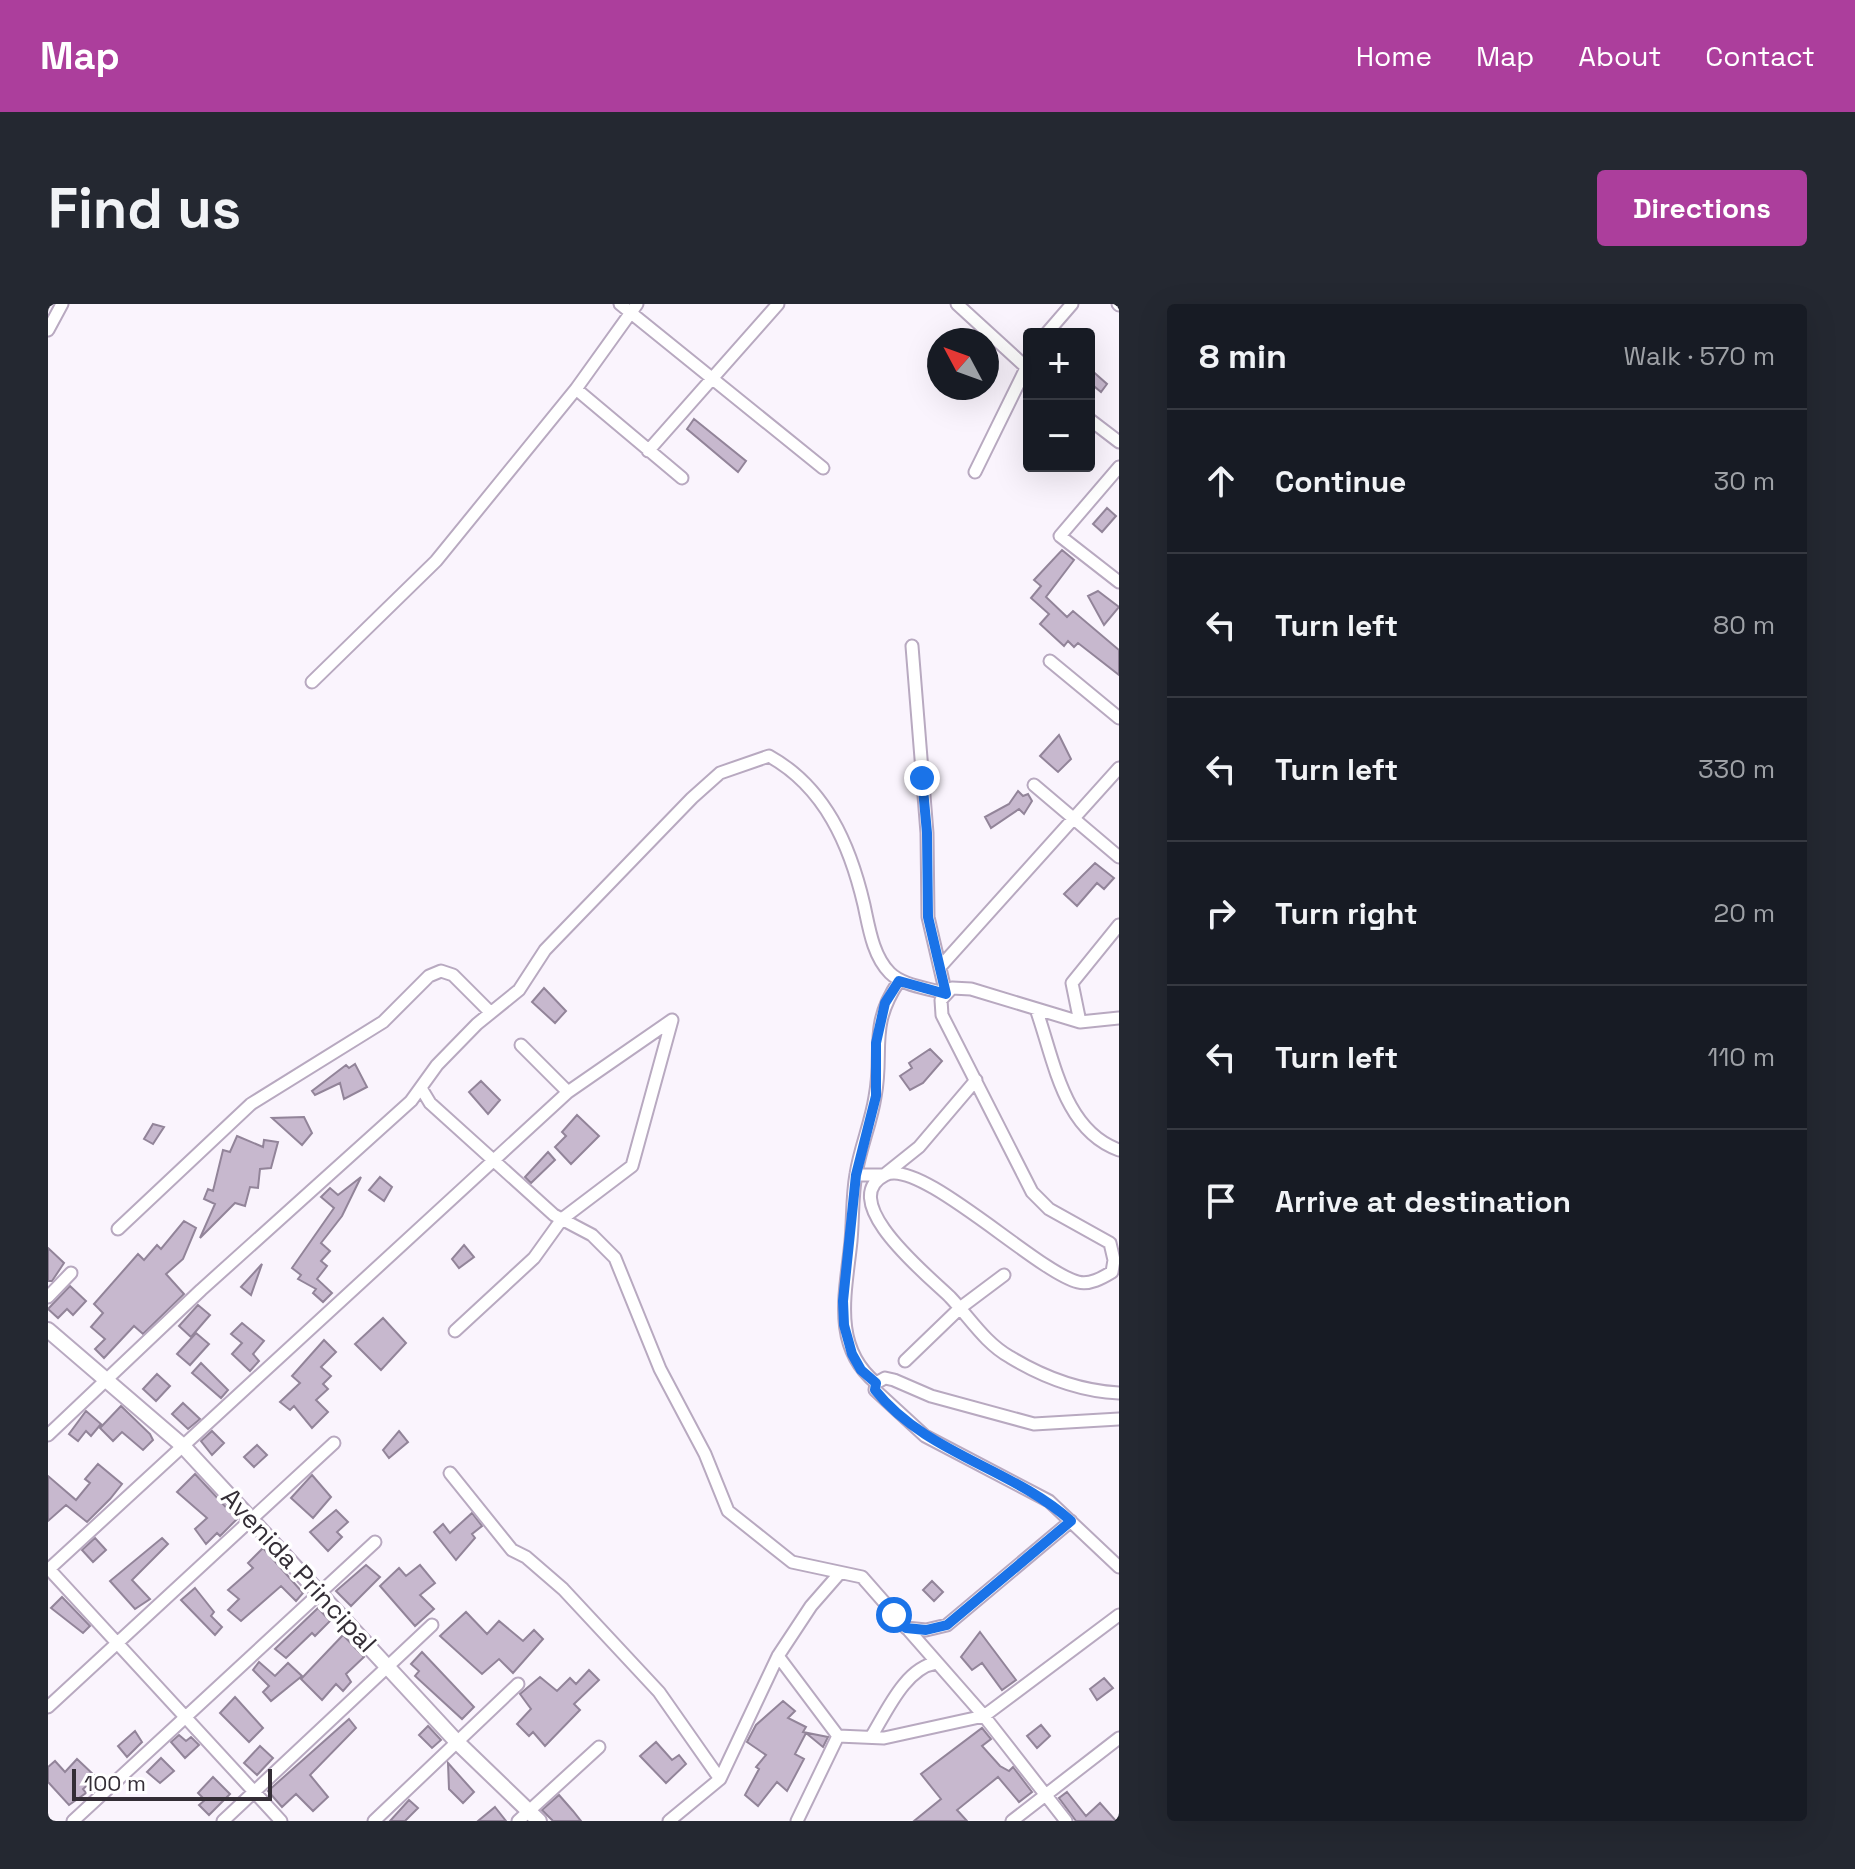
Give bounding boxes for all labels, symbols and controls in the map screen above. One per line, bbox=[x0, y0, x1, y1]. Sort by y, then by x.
text: Map bbox=[40, 32, 120, 80]
text: Home bbox=[1356, 38, 1432, 74]
text: Map bbox=[1476, 38, 1534, 74]
text: About bbox=[1578, 38, 1661, 74]
text: Contact bbox=[1705, 38, 1815, 74]
button: Directions bbox=[1597, 170, 1807, 246]
text: Find us bbox=[48, 173, 241, 244]
north arrow bbox=[927, 328, 999, 400]
map controls bbox=[1023, 328, 1095, 472]
button: + bbox=[1023, 328, 1095, 400]
text: 8 min bbox=[1199, 335, 1287, 378]
text: Walk · 570 m bbox=[1624, 339, 1775, 373]
button: − bbox=[1023, 400, 1095, 472]
icon: ahead bbox=[1199, 459, 1243, 503]
text: Continue bbox=[1275, 462, 1406, 501]
text: 30 m bbox=[1714, 464, 1775, 498]
icon: left bbox=[1199, 603, 1243, 647]
text: Turn left bbox=[1275, 606, 1398, 645]
text: 80 m bbox=[1713, 608, 1775, 642]
icon: left bbox=[1199, 747, 1243, 791]
text: Turn left bbox=[1275, 750, 1398, 789]
text: 330 m bbox=[1698, 752, 1775, 786]
route end bbox=[904, 760, 940, 796]
icon: right bbox=[1199, 891, 1243, 935]
text: Turn right bbox=[1275, 894, 1418, 933]
text: 20 m bbox=[1714, 896, 1775, 930]
icon: left bbox=[1199, 1035, 1243, 1079]
text: Turn left bbox=[1275, 1038, 1398, 1077]
text: 110 m bbox=[1708, 1040, 1775, 1074]
icon: arrive bbox=[1199, 1179, 1243, 1223]
text: Arrive at destination bbox=[1275, 1182, 1571, 1221]
street label: Avenida Principal bbox=[214, 1480, 384, 1660]
route start bbox=[876, 1597, 912, 1633]
scale bar bbox=[72, 1765, 272, 1801]
text: 100 m bbox=[84, 1769, 146, 1797]

